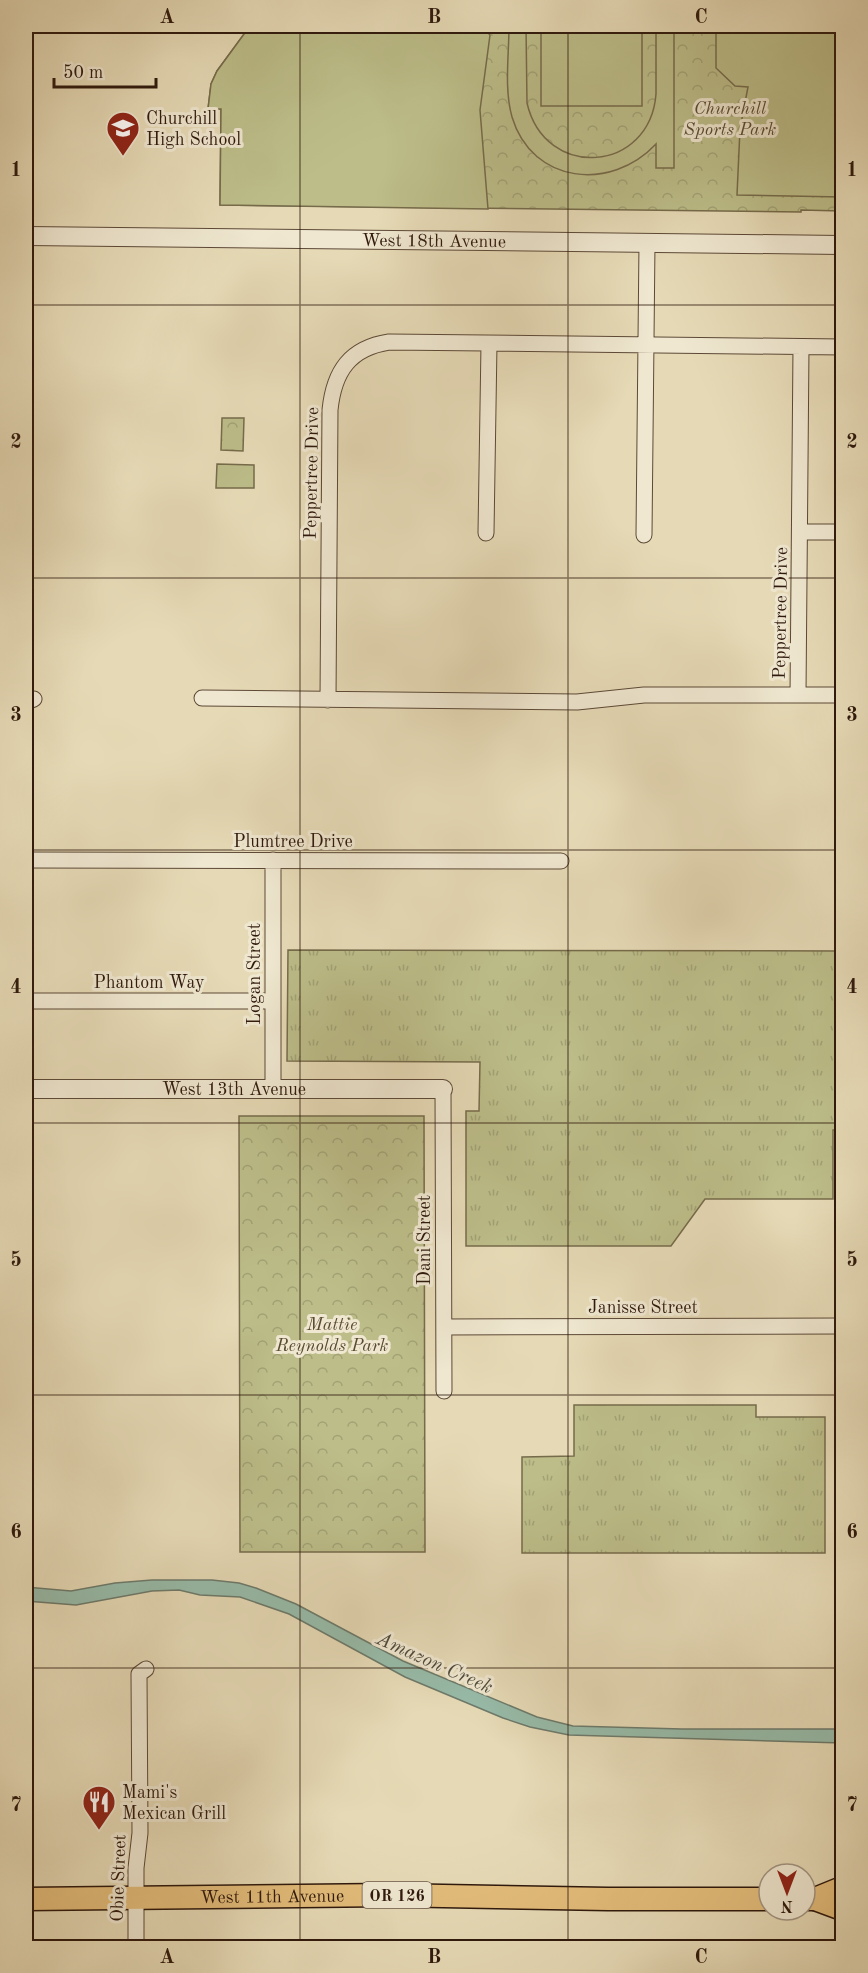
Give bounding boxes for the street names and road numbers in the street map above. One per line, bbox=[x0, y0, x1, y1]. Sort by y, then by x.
street label: West 18th Avenue bbox=[362, 232, 506, 251]
street label: Peppertree Drive bbox=[302, 407, 322, 539]
street label: Peppertree Drive bbox=[771, 547, 791, 679]
street label: Plumtree Drive bbox=[233, 833, 353, 851]
street label: Logan Street bbox=[246, 923, 264, 1025]
street label: Phantom Way bbox=[93, 974, 205, 992]
street label: West 13th Avenue bbox=[162, 1081, 306, 1099]
street label: Dani Street bbox=[416, 1195, 434, 1285]
street label: Janisse Street bbox=[588, 1299, 698, 1317]
street label: Obie Street bbox=[108, 1834, 130, 1922]
road number: OR 126 bbox=[362, 1882, 432, 1908]
street label: West 11th Avenue bbox=[200, 1888, 344, 1907]

